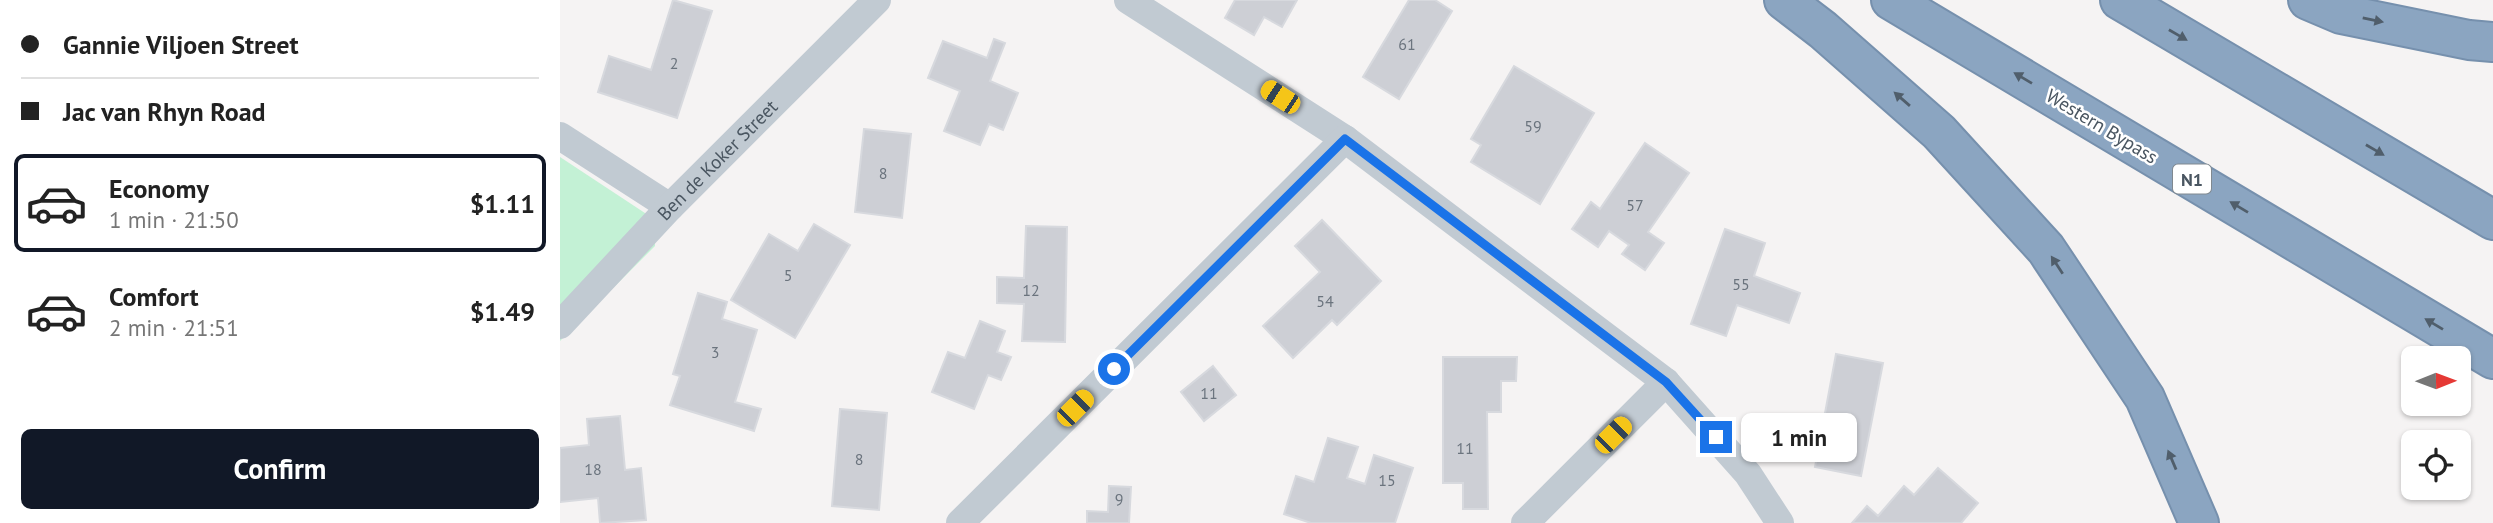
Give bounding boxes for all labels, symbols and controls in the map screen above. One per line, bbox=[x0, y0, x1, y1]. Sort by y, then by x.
one-way arrow bbox=[2362, 15, 2384, 26]
text: Gannie Viljoen Street bbox=[63, 28, 299, 61]
one-way arrow bbox=[2169, 29, 2188, 41]
house number: 61 bbox=[1398, 34, 1416, 54]
house number: 2 bbox=[670, 53, 678, 73]
one-way arrow bbox=[2013, 72, 2032, 85]
car bbox=[1257, 77, 1304, 117]
street label: Western Bypass bbox=[2042, 83, 2162, 169]
one-way arrow bbox=[1893, 91, 1911, 107]
street label: Ben de Koker Street bbox=[652, 94, 783, 225]
text: Jac van Rhyn Road bbox=[63, 95, 266, 128]
house number: 59 bbox=[1524, 116, 1542, 136]
one-way arrow bbox=[2365, 144, 2384, 156]
house number: 8 bbox=[879, 163, 887, 183]
road number: N1 bbox=[2173, 164, 2211, 194]
icon: car bbox=[25, 172, 88, 235]
text: Economy bbox=[109, 172, 209, 205]
text: $1.11 bbox=[470, 187, 535, 220]
house number: 57 bbox=[1626, 195, 1644, 215]
one-way arrow bbox=[2229, 202, 2249, 214]
text: 1 min · 21:50 bbox=[109, 205, 239, 234]
one-way arrow bbox=[2050, 256, 2064, 274]
house number: 5 bbox=[784, 265, 792, 285]
house number: 55 bbox=[1732, 274, 1750, 294]
icon: car bbox=[25, 280, 88, 343]
text: Comfort bbox=[109, 280, 199, 313]
house number: 12 bbox=[1022, 280, 1040, 300]
house number: 54 bbox=[1316, 291, 1334, 311]
text: $1.49 bbox=[470, 295, 535, 328]
text: 2 min · 21:51 bbox=[109, 313, 239, 342]
one-way arrow bbox=[2425, 318, 2444, 330]
house number: 3 bbox=[711, 342, 719, 362]
north arrow bbox=[2401, 346, 2471, 416]
map controls bbox=[2401, 346, 2471, 500]
route start bbox=[1098, 353, 1130, 385]
house number: 11 bbox=[1200, 383, 1218, 403]
car bbox=[1053, 386, 1098, 430]
callout: 1 min bbox=[1740, 412, 1856, 462]
car bbox=[1591, 413, 1636, 457]
route end bbox=[1700, 421, 1732, 453]
text: 1 min bbox=[1771, 423, 1827, 452]
button: Confirm bbox=[21, 429, 539, 509]
button: locate bbox=[2401, 430, 2471, 500]
house number: 11 bbox=[1456, 438, 1474, 458]
house number: 8 bbox=[855, 449, 863, 469]
one-way arrow bbox=[2166, 450, 2177, 471]
house number: 18 bbox=[584, 459, 602, 479]
house number: 15 bbox=[1378, 470, 1396, 490]
house number: 9 bbox=[1115, 489, 1123, 509]

